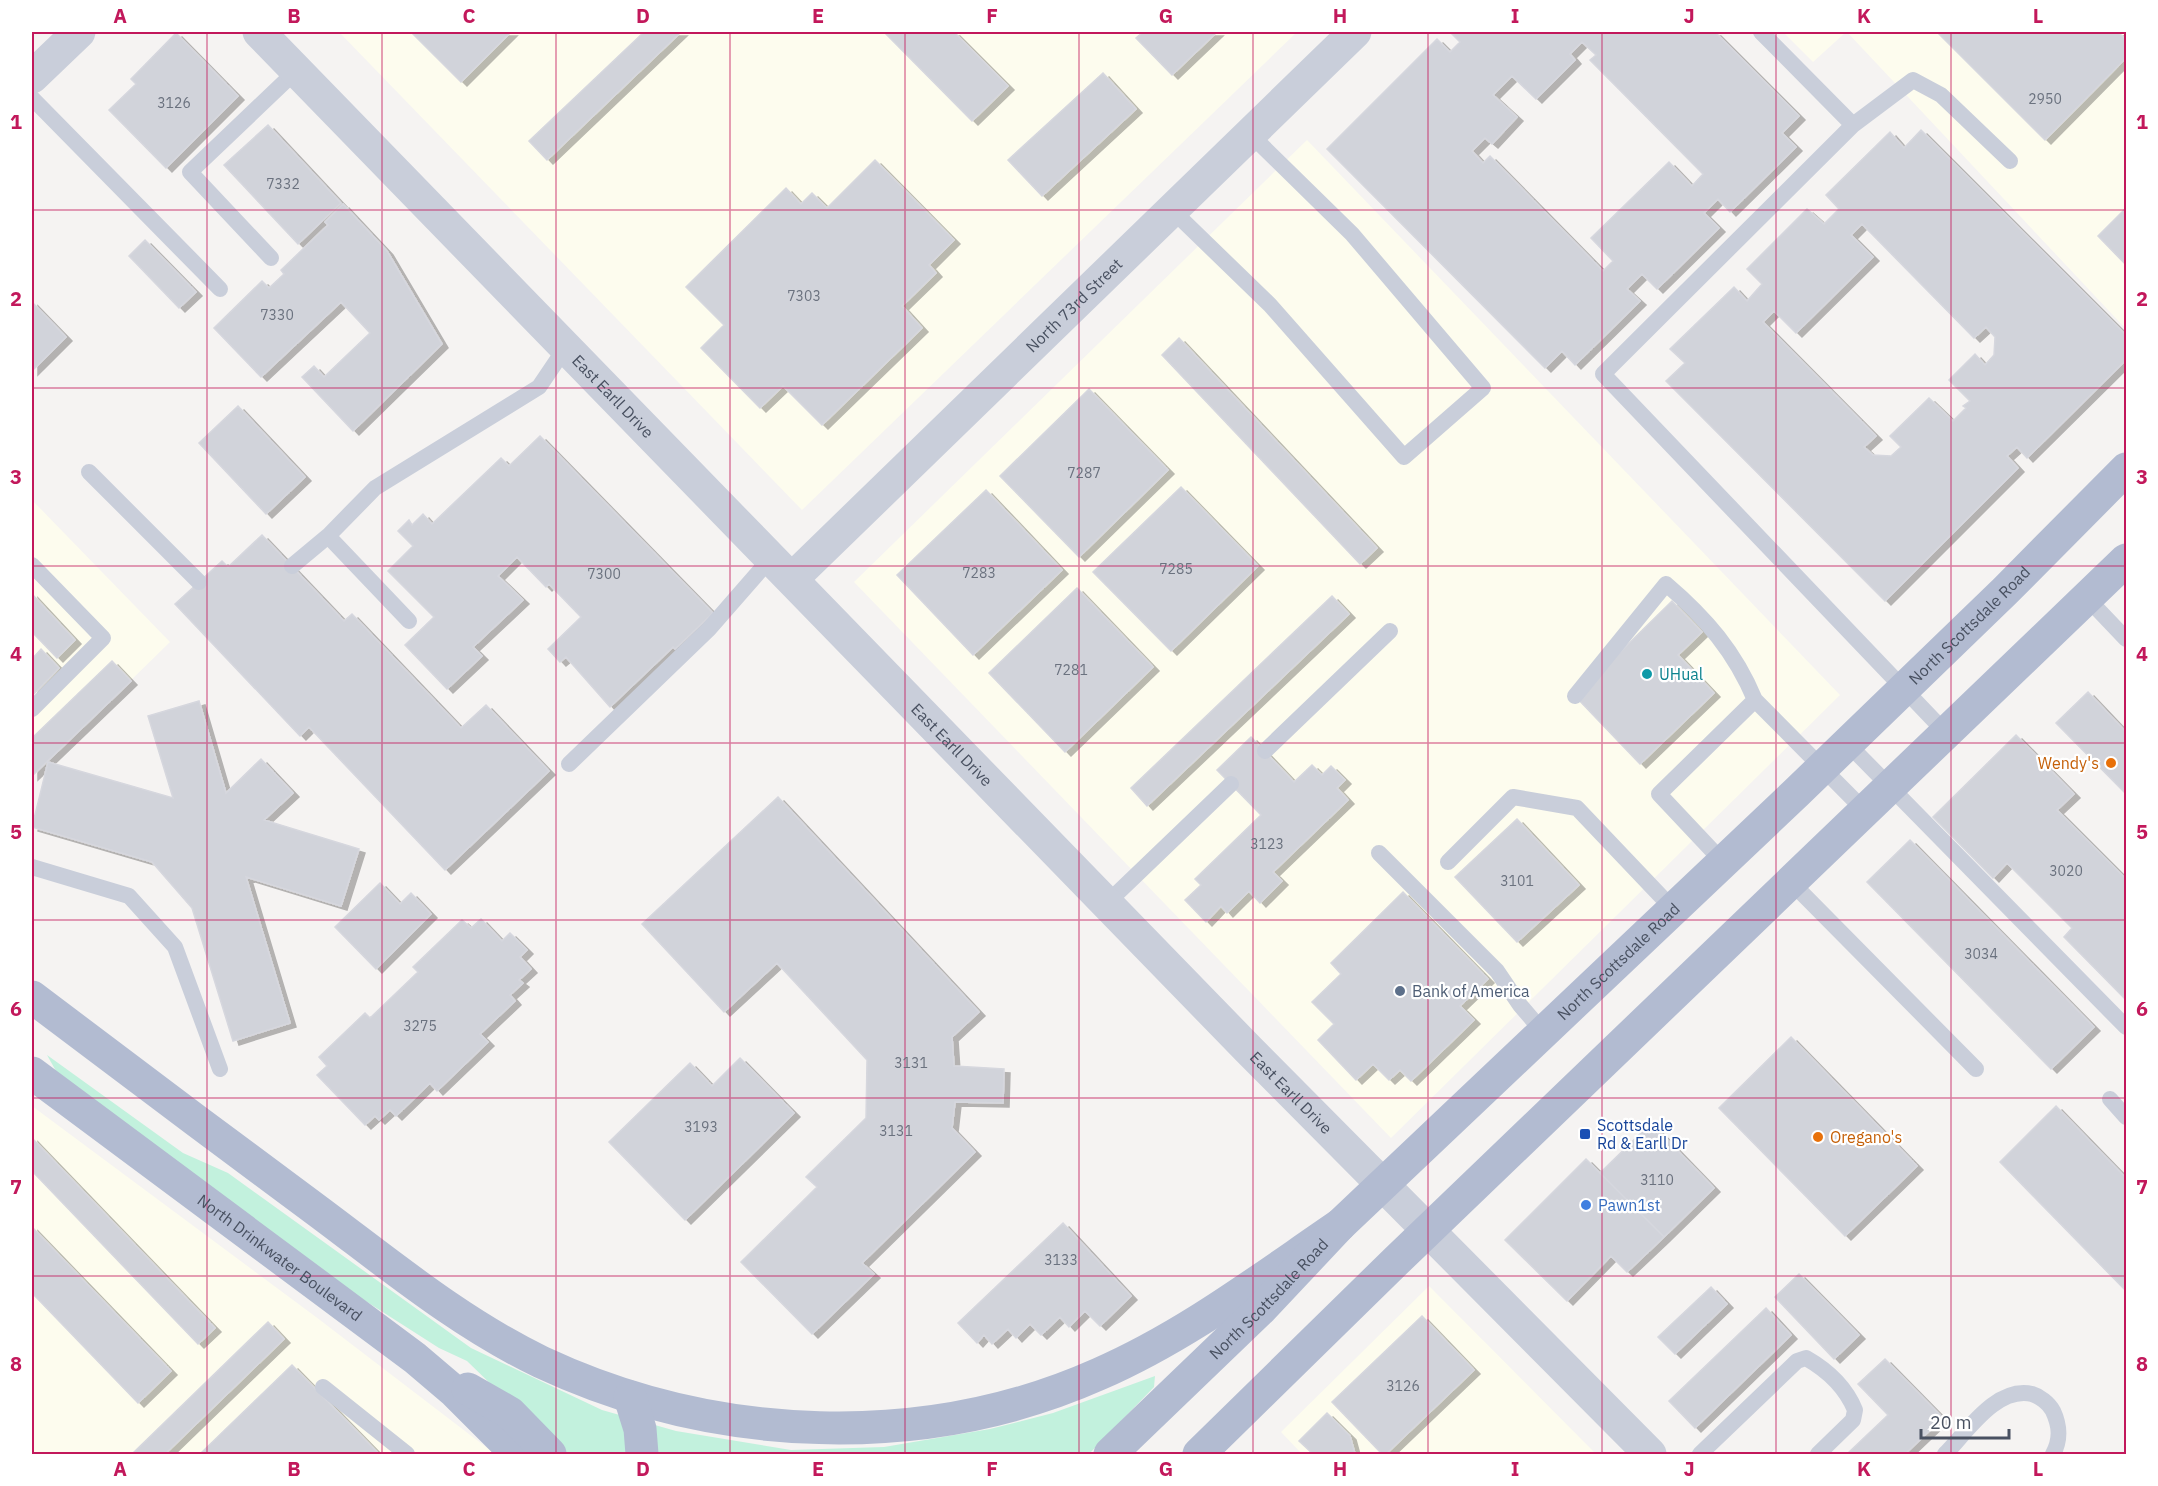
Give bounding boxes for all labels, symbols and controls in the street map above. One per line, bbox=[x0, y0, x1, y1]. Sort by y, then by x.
text: A bbox=[113, 2, 127, 29]
text: B bbox=[287, 2, 301, 29]
text: C bbox=[462, 2, 476, 29]
text: D bbox=[636, 2, 650, 29]
text: E bbox=[812, 2, 824, 29]
text: F bbox=[986, 2, 998, 29]
text: G bbox=[1159, 2, 1173, 29]
text: H bbox=[1333, 2, 1347, 29]
text: I bbox=[1511, 2, 1519, 29]
text: J bbox=[1683, 2, 1695, 29]
text: K bbox=[1857, 2, 1871, 29]
text: L bbox=[2033, 2, 2043, 29]
house number: 2950 bbox=[2028, 90, 2062, 108]
house number: 3126 bbox=[157, 94, 191, 112]
text: 1 bbox=[10, 108, 22, 135]
text: 1 bbox=[2136, 108, 2148, 135]
house number: 7332 bbox=[266, 175, 300, 193]
street label: North 73rd Street bbox=[1021, 254, 1126, 356]
text: 2 bbox=[10, 285, 22, 312]
text: 2 bbox=[2136, 285, 2148, 312]
house number: 7303 bbox=[787, 287, 821, 305]
house number: 7330 bbox=[260, 306, 294, 324]
street label: East Earll Drive bbox=[568, 350, 658, 442]
text: 3 bbox=[10, 463, 22, 490]
text: 3 bbox=[2136, 463, 2148, 490]
house number: 7287 bbox=[1067, 464, 1101, 482]
house number: 7285 bbox=[1159, 560, 1193, 578]
street label: North Scottsdale Road bbox=[1904, 562, 2034, 689]
house number: 7283 bbox=[962, 564, 996, 582]
house number: 7300 bbox=[587, 565, 621, 583]
text: 4 bbox=[10, 640, 22, 667]
text: 4 bbox=[2136, 640, 2148, 667]
house number: 7281 bbox=[1054, 661, 1088, 679]
place label: UHual bbox=[1659, 664, 1703, 684]
marker: UHual bbox=[1640, 667, 1654, 681]
street label: East Earll Drive bbox=[907, 699, 997, 791]
place label: Wendy's bbox=[2038, 753, 2099, 773]
marker: Wendy's bbox=[2104, 756, 2118, 770]
text: 5 bbox=[10, 818, 22, 845]
text: 5 bbox=[2136, 818, 2148, 845]
house number: 3123 bbox=[1250, 835, 1284, 853]
house number: 3020 bbox=[2049, 862, 2083, 880]
house number: 3101 bbox=[1500, 872, 1534, 890]
street label: North Scottsdale Road bbox=[1553, 899, 1684, 1024]
house number: 3034 bbox=[1964, 945, 1998, 963]
place label: Bank of America bbox=[1412, 981, 1530, 1001]
marker: Bank of America bbox=[1393, 984, 1407, 998]
text: 6 bbox=[10, 995, 22, 1022]
text: 6 bbox=[2136, 995, 2148, 1022]
house number: 3275 bbox=[403, 1017, 437, 1035]
street label: East Earll Drive bbox=[1246, 1047, 1337, 1138]
house number: 3131 bbox=[894, 1054, 928, 1072]
place label: Scottsdale Rd & Earll Dr bbox=[1597, 1115, 1688, 1153]
house number: 3193 bbox=[684, 1118, 718, 1136]
house number: 3131 bbox=[879, 1122, 913, 1140]
marker: Scottsdale Rd & Earll Dr bbox=[1578, 1127, 1592, 1141]
place label: Oregano's bbox=[1830, 1127, 1902, 1147]
marker: Oregano's bbox=[1811, 1130, 1825, 1144]
house number: 3110 bbox=[1640, 1171, 1674, 1189]
text: 7 bbox=[10, 1173, 22, 1200]
text: 7 bbox=[2136, 1173, 2148, 1200]
street label: North Drinkwater Boulevard bbox=[194, 1190, 366, 1325]
place label: Pawn1st bbox=[1598, 1195, 1660, 1215]
marker: Pawn1st bbox=[1579, 1198, 1593, 1212]
street label: North Scottsdale Road bbox=[1205, 1234, 1332, 1363]
house number: 3133 bbox=[1044, 1251, 1078, 1269]
text: 8 bbox=[10, 1350, 22, 1377]
text: 8 bbox=[2136, 1350, 2148, 1377]
house number: 3126 bbox=[1386, 1377, 1420, 1395]
scale bar bbox=[1921, 1402, 2010, 1440]
text: 20 m bbox=[1930, 1411, 1972, 1434]
text: A bbox=[113, 1455, 127, 1482]
text: B bbox=[287, 1455, 301, 1482]
text: C bbox=[462, 1455, 476, 1482]
text: D bbox=[636, 1455, 650, 1482]
text: E bbox=[812, 1455, 824, 1482]
text: F bbox=[986, 1455, 998, 1482]
text: G bbox=[1159, 1455, 1173, 1482]
text: H bbox=[1333, 1455, 1347, 1482]
text: I bbox=[1511, 1455, 1519, 1482]
text: J bbox=[1683, 1455, 1695, 1482]
text: K bbox=[1857, 1455, 1871, 1482]
text: L bbox=[2033, 1455, 2043, 1482]

